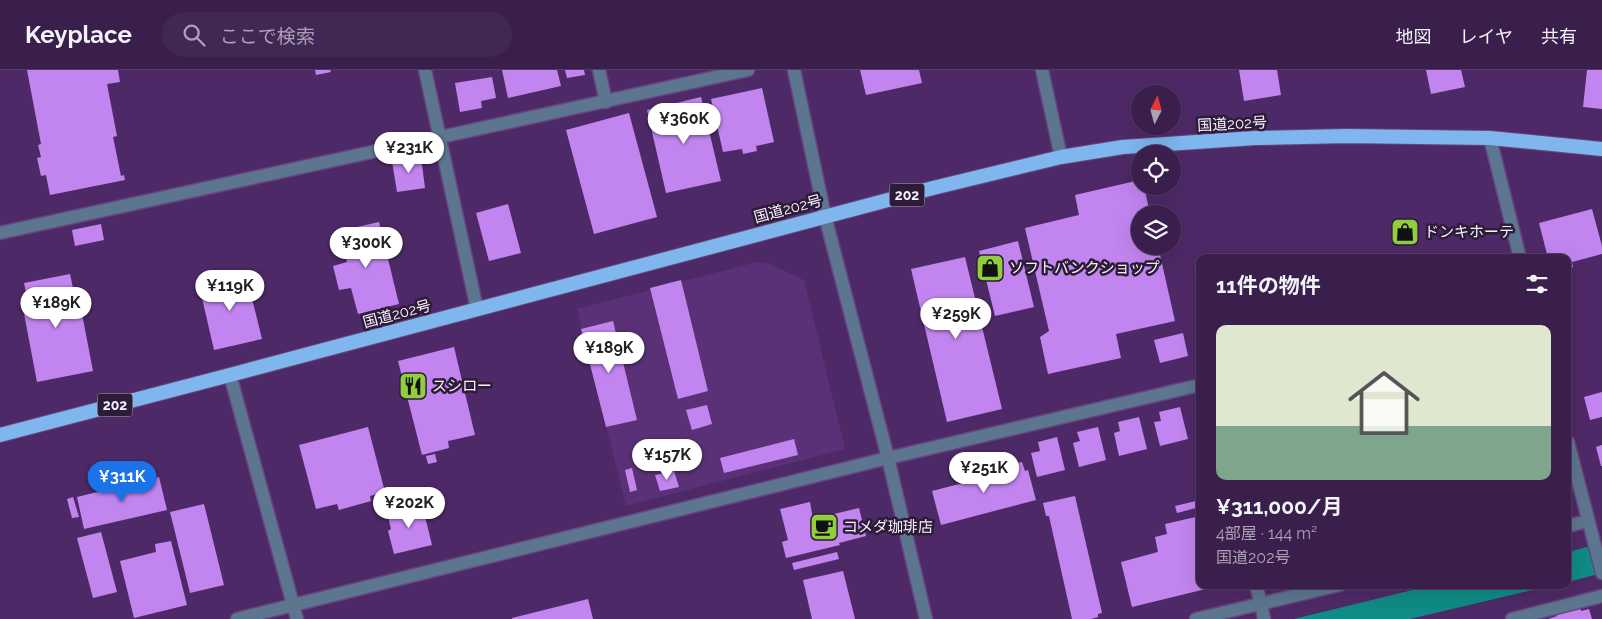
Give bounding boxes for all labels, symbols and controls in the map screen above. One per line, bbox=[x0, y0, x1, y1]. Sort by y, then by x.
search box bbox=[162, 12, 512, 57]
text: Keyplace bbox=[25, 20, 132, 49]
icon: search bbox=[180, 21, 208, 49]
text: ここで検索 bbox=[220, 25, 315, 47]
text: 地図 bbox=[1396, 26, 1432, 47]
text: レイヤ bbox=[1460, 26, 1513, 47]
text: 共有 bbox=[1541, 26, 1577, 47]
north arrow bbox=[1131, 85, 1181, 135]
map controls bbox=[1131, 85, 1181, 255]
pin: ¥360K bbox=[649, 102, 719, 145]
text: ¥360K bbox=[659, 109, 709, 128]
street label: 国道202号 bbox=[1197, 113, 1267, 135]
pin: ¥231K bbox=[374, 132, 444, 174]
text: ¥231K bbox=[385, 138, 433, 157]
button: locate bbox=[1131, 145, 1181, 195]
road number: 202 bbox=[890, 184, 924, 206]
street label: 国道202号 bbox=[752, 191, 824, 227]
button: layers bbox=[1131, 205, 1181, 255]
shop icon: ドンキホーテ bbox=[1390, 217, 1420, 247]
place label: ドンキホーテ bbox=[1424, 223, 1514, 241]
pin: ¥300K bbox=[331, 226, 401, 269]
text: ¥300K bbox=[341, 233, 391, 252]
shop icon: ソフトバンクショップ bbox=[975, 253, 1005, 283]
place label: ソフトバンクショップ bbox=[1009, 259, 1160, 277]
pin: ¥119K bbox=[195, 270, 265, 312]
icon: filters bbox=[1523, 270, 1551, 298]
text: 11件の物件 bbox=[1216, 273, 1321, 298]
text: ¥119K bbox=[206, 276, 254, 295]
pin: ¥189K bbox=[21, 286, 91, 329]
text: ¥189K bbox=[31, 293, 81, 312]
street label: 国道202号 bbox=[361, 296, 433, 332]
pin: ¥259K bbox=[921, 298, 991, 340]
text: ¥259K bbox=[931, 304, 981, 323]
pin: ¥189K bbox=[574, 332, 644, 374]
text: ¥189K bbox=[584, 338, 634, 357]
icon: home bbox=[1339, 358, 1429, 448]
restaurant icon: スシロー bbox=[398, 371, 428, 401]
place label: スシロー bbox=[432, 377, 492, 395]
road number: 202 bbox=[98, 394, 132, 416]
pin: ¥157K bbox=[632, 438, 702, 481]
text: ¥157K bbox=[643, 445, 691, 464]
pin: ¥251K bbox=[949, 452, 1019, 494]
text: ¥251K bbox=[960, 458, 1008, 477]
pin: ¥311K bbox=[87, 460, 157, 503]
text: ¥311K bbox=[99, 467, 145, 486]
pin: ¥202K bbox=[374, 486, 444, 529]
text: ¥202K bbox=[384, 493, 434, 512]
text: ¥311,000/月 bbox=[1216, 494, 1342, 519]
cafe icon: コメダ珈琲店 bbox=[809, 512, 839, 542]
place label: コメダ珈琲店 bbox=[843, 518, 933, 536]
text: 4部屋 · 144 m² bbox=[1216, 524, 1317, 543]
text: 国道202号 bbox=[1216, 548, 1290, 567]

